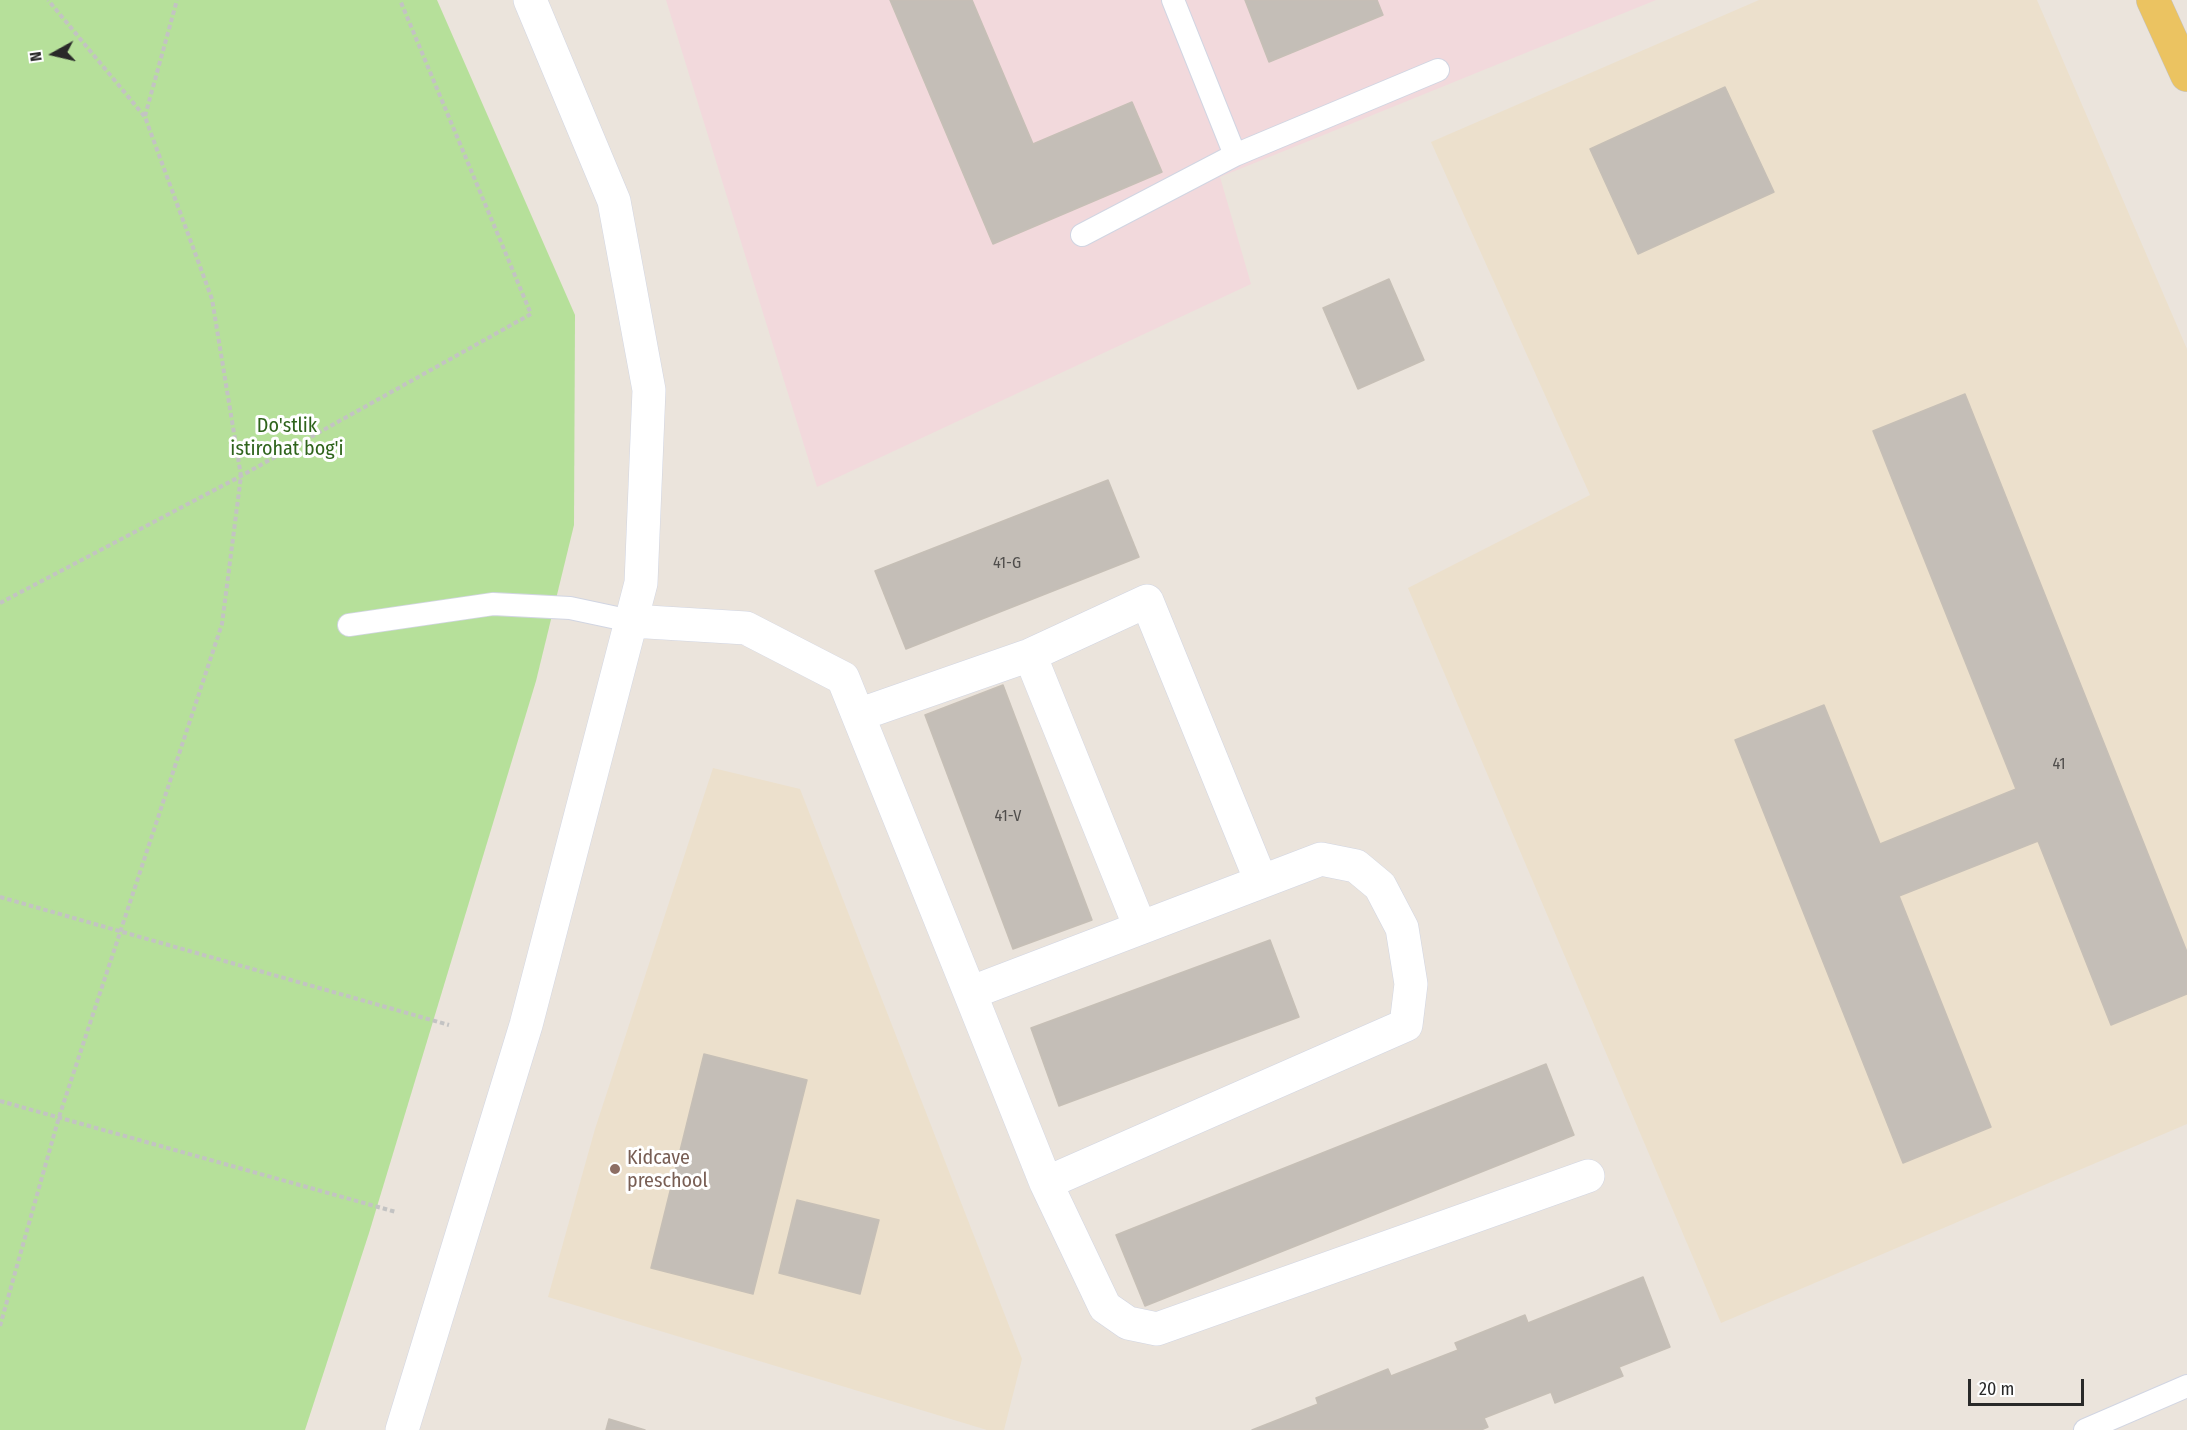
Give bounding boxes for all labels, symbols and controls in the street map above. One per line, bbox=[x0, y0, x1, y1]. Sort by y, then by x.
north arrow bbox=[24, 24, 84, 84]
text: N bbox=[26, 51, 46, 63]
park label: Do'stlik istirohat bog'i bbox=[230, 414, 344, 461]
house number: 41-G bbox=[993, 554, 1021, 574]
house number: 41 bbox=[2052, 755, 2066, 775]
house number: 41-V bbox=[995, 807, 1021, 827]
place label: Kidcave preschool bbox=[627, 1146, 708, 1193]
marker: Kidcave preschool bbox=[608, 1162, 622, 1176]
scale bar bbox=[1971, 1367, 2086, 1405]
text: 20 m bbox=[1979, 1378, 2014, 1400]

